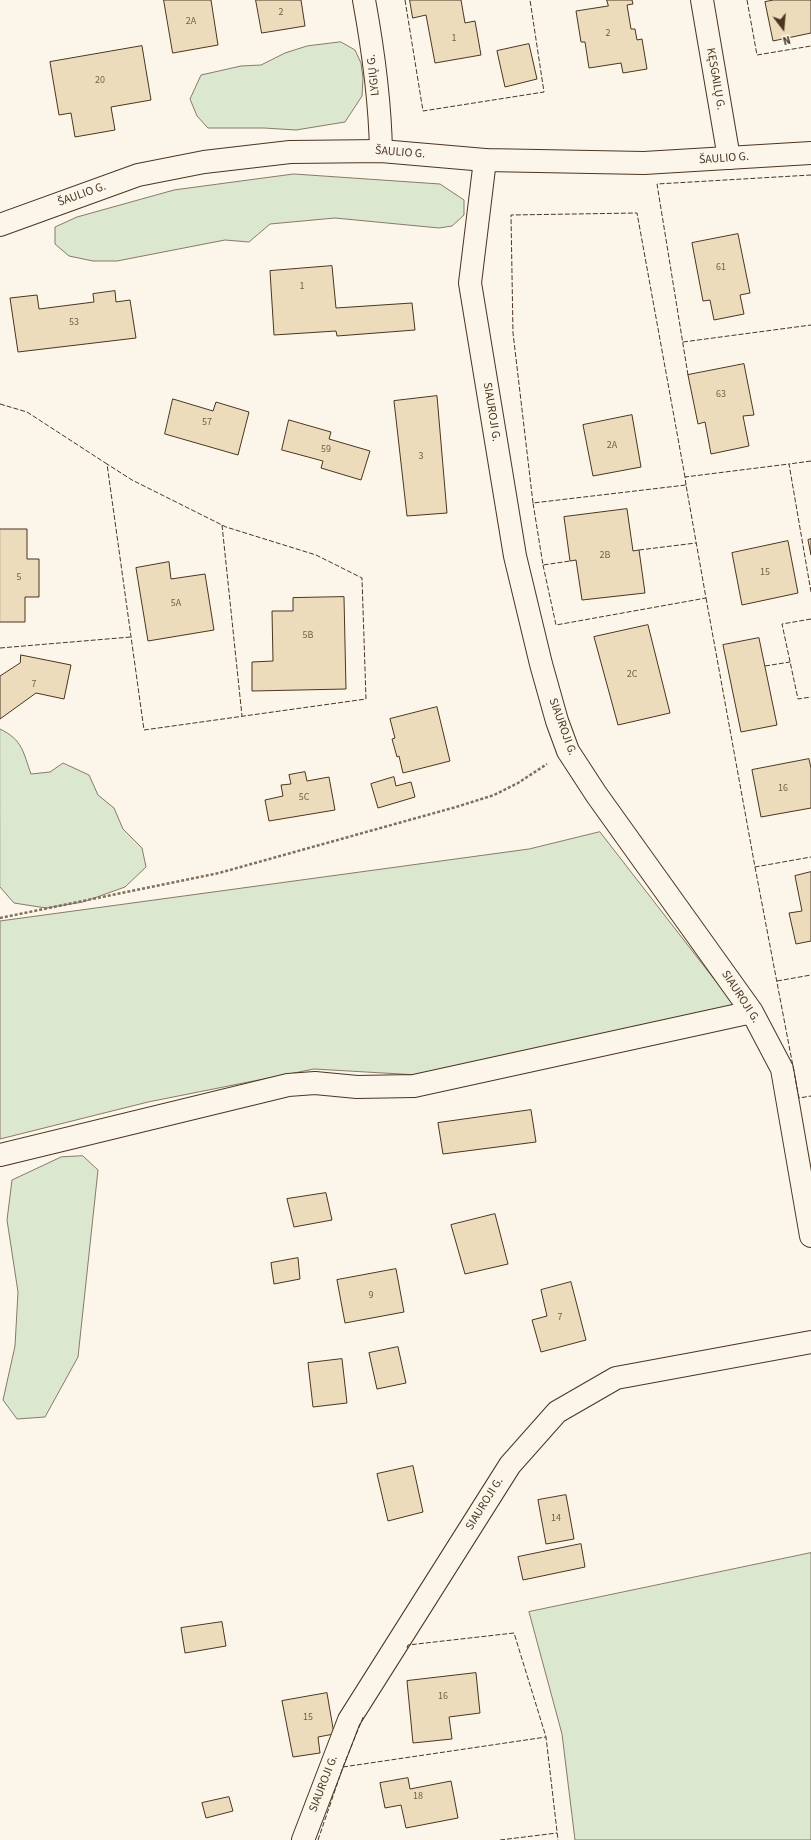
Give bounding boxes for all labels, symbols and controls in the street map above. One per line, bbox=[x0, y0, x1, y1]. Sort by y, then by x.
house number: 2 bbox=[279, 7, 283, 19]
north arrow bbox=[763, 8, 803, 48]
house number: 2A bbox=[186, 16, 196, 28]
house number: 2 bbox=[606, 28, 610, 40]
text: N bbox=[781, 32, 792, 48]
house number: 1 bbox=[452, 33, 456, 45]
street label: KĘSGAILŲ G. bbox=[702, 47, 728, 111]
street label: LYGIŲ G. bbox=[365, 54, 383, 96]
house number: 20 bbox=[95, 75, 105, 87]
street label: ŠAULIO G. bbox=[374, 144, 426, 162]
street label: ŠAULIO G. bbox=[698, 150, 750, 168]
street label: ŠAULIO G. bbox=[56, 180, 108, 210]
house number: 61 bbox=[716, 262, 726, 274]
house number: 1 bbox=[300, 281, 304, 293]
house number: 53 bbox=[69, 317, 79, 329]
street label: SIAUROJI G. bbox=[479, 381, 503, 443]
house number: 63 bbox=[716, 389, 726, 401]
house number: 57 bbox=[202, 417, 212, 429]
house number: 2A bbox=[607, 440, 617, 452]
house number: 59 bbox=[321, 444, 331, 456]
house number: 3 bbox=[419, 451, 423, 463]
house number: 2B bbox=[600, 550, 610, 562]
house number: 15 bbox=[760, 567, 770, 579]
house number: 5 bbox=[17, 572, 21, 584]
house number: 5A bbox=[171, 598, 181, 610]
house number: 5B bbox=[303, 630, 313, 642]
house number: 2C bbox=[627, 669, 637, 681]
house number: 7 bbox=[32, 679, 36, 691]
street label: SIAUROJI G. bbox=[545, 697, 579, 757]
house number: 16 bbox=[778, 783, 788, 795]
house number: 5C bbox=[299, 792, 309, 804]
street label: SIAUROJI G. bbox=[718, 968, 762, 1026]
house number: 9 bbox=[369, 1290, 373, 1302]
house number: 7 bbox=[558, 1312, 562, 1324]
street label: SIAUROJI G. bbox=[463, 1475, 507, 1533]
house number: 14 bbox=[551, 1513, 561, 1525]
house number: 16 bbox=[438, 1691, 448, 1703]
house number: 15 bbox=[303, 1712, 313, 1724]
street label: SIAUROJI G. bbox=[307, 1754, 341, 1814]
house number: 18 bbox=[413, 1791, 423, 1803]

